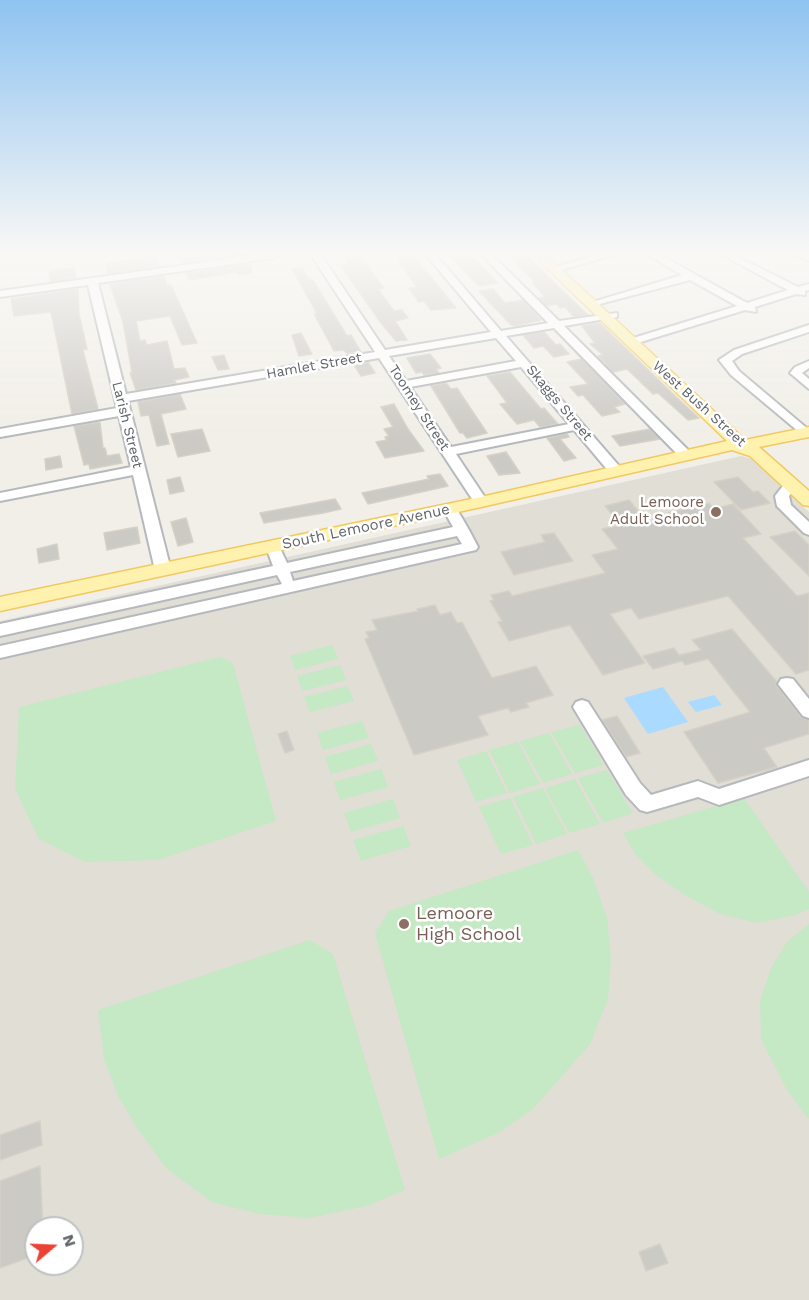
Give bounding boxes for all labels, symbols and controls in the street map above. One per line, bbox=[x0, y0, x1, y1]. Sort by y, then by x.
street label: Hamlet Street bbox=[265, 349, 363, 383]
street label: West Bush Street bbox=[649, 358, 749, 450]
street label: Toomey Street bbox=[385, 362, 453, 454]
street label: Skaggs Street bbox=[522, 362, 596, 444]
street label: Larish Street bbox=[108, 380, 146, 470]
place label: Lemoore Adult School bbox=[610, 494, 704, 529]
street label: South Lemoore Avenue bbox=[281, 500, 451, 554]
marker: Lemoore Adult School bbox=[709, 505, 723, 519]
place label: Lemoore High School bbox=[416, 903, 521, 946]
marker: Lemoore High School bbox=[397, 917, 411, 931]
north arrow bbox=[24, 1216, 84, 1276]
text: N bbox=[59, 1232, 81, 1249]

